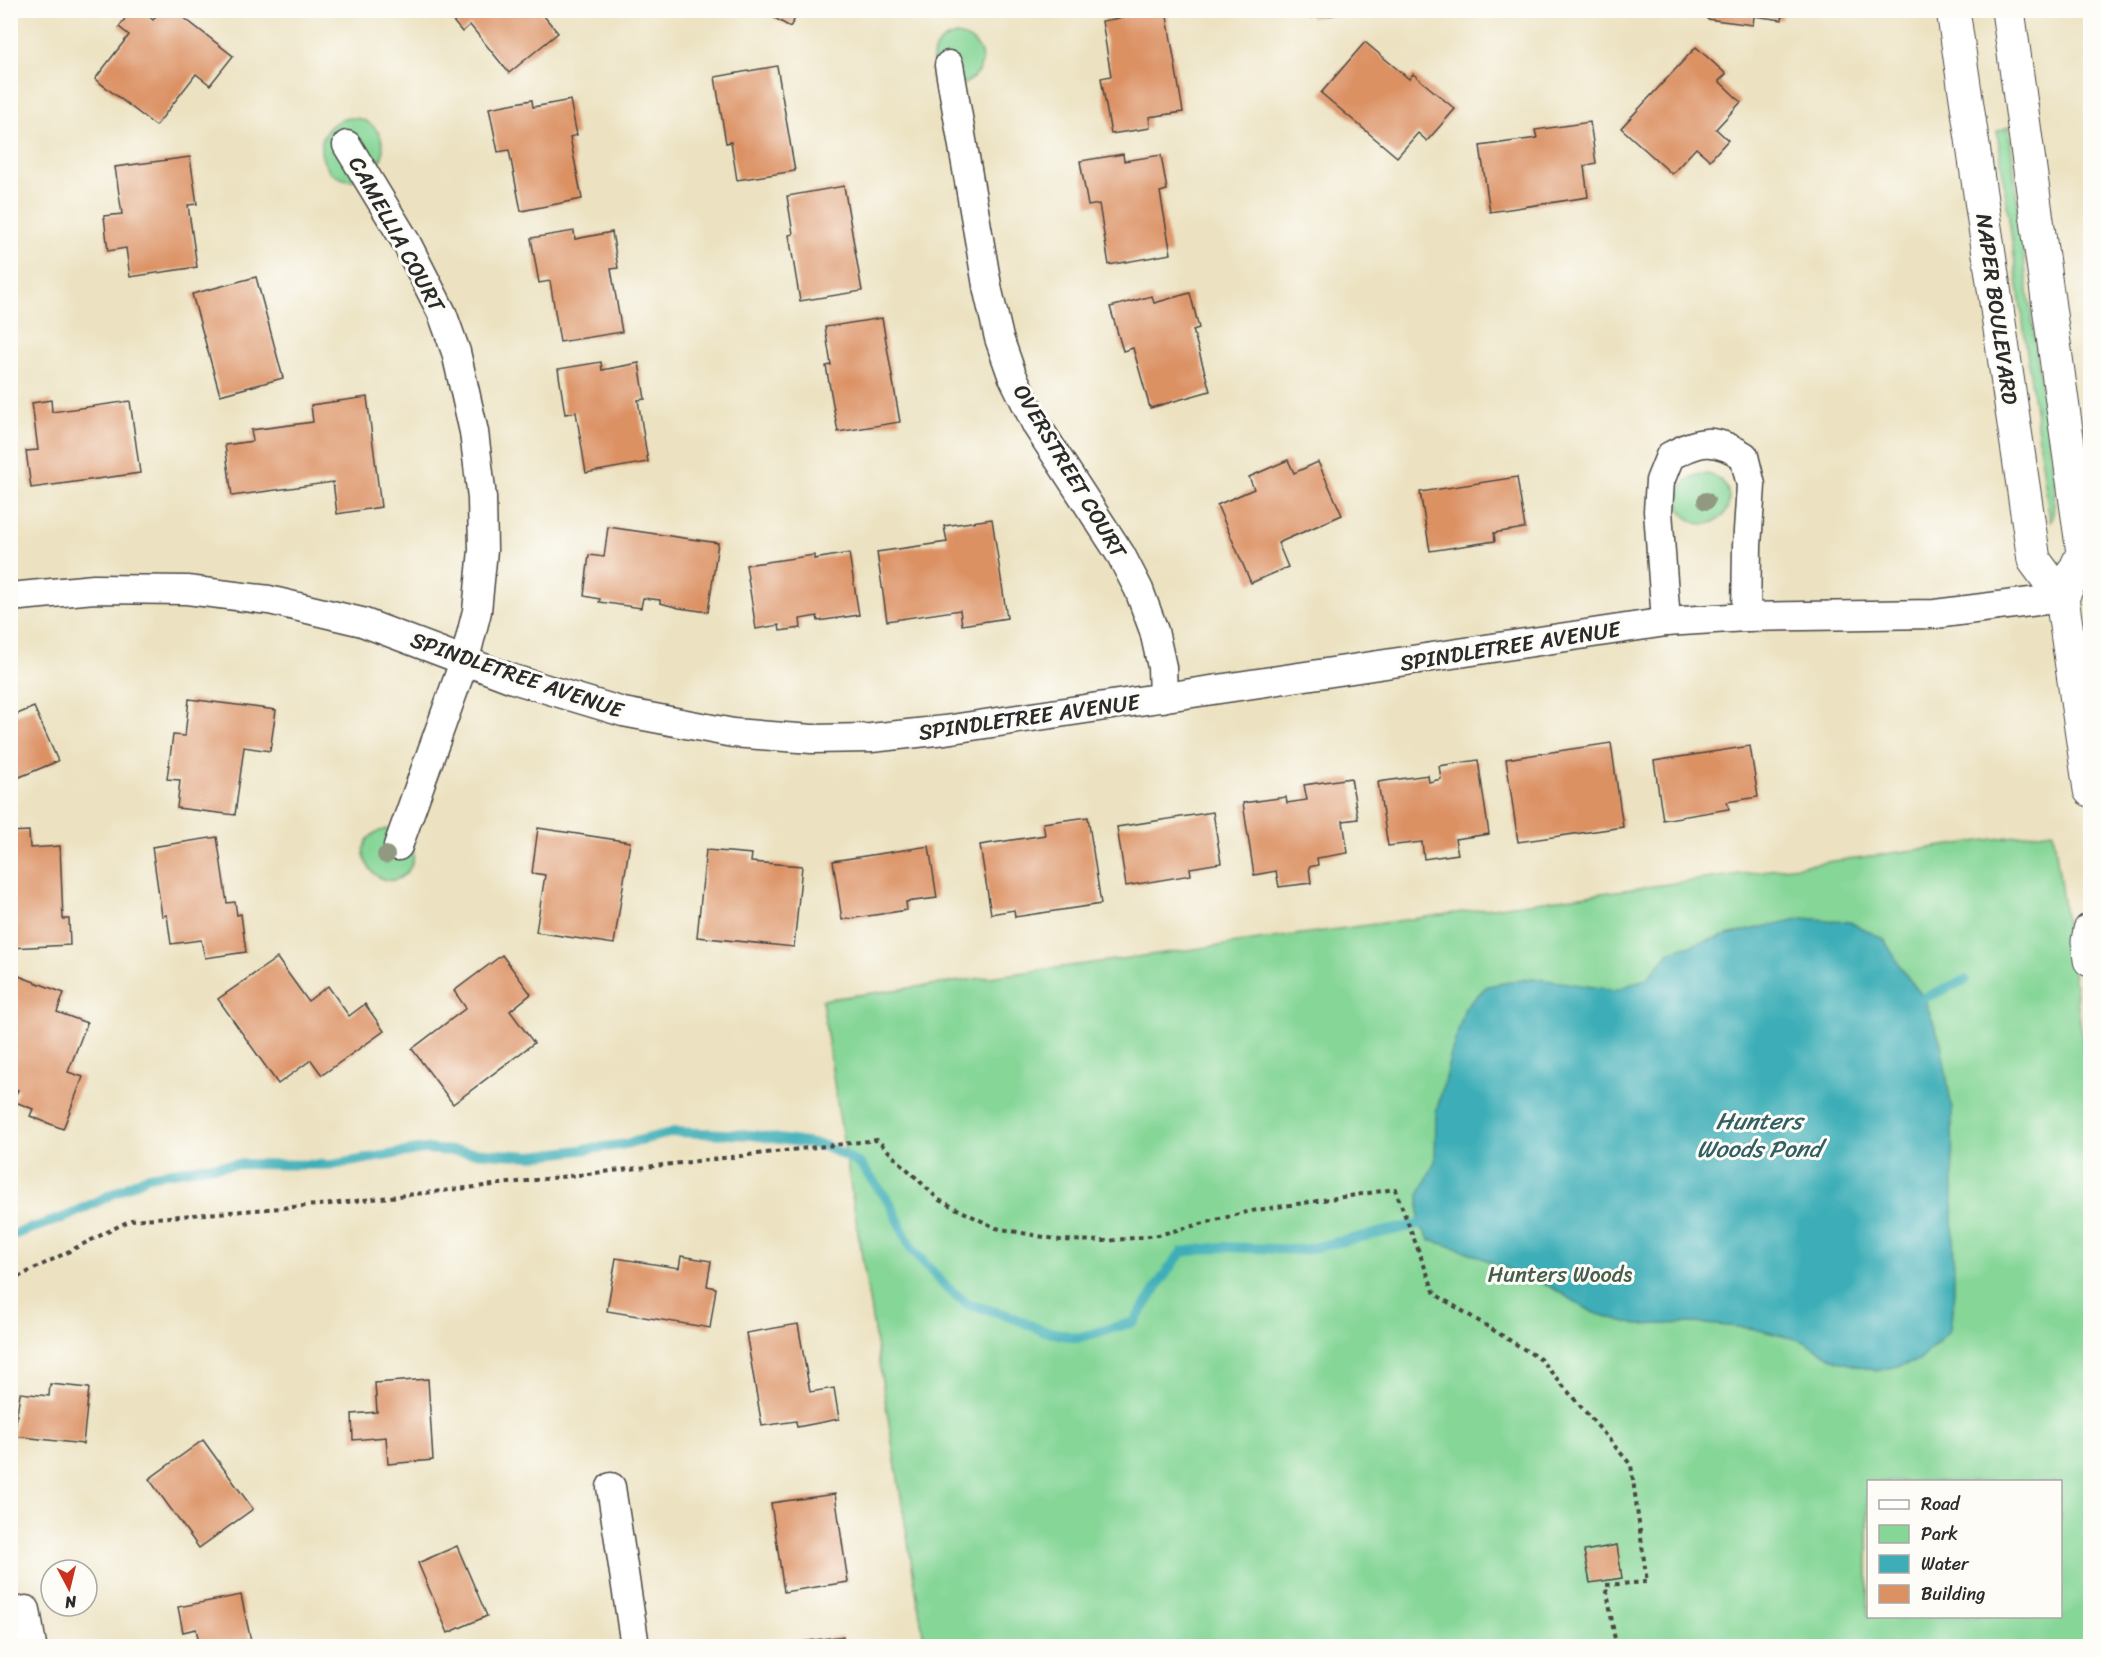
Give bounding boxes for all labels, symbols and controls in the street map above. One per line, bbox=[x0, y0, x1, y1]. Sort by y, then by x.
street label: CAMELLIA COURT bbox=[338, 149, 457, 321]
street label: NAPER BOULEVARD bbox=[1964, 211, 2030, 407]
street label: OVERSTREET COURT bbox=[1002, 376, 1138, 567]
street label: SPINDLETREE AVENUE bbox=[1397, 609, 1625, 683]
street label: SPINDLETREE AVENUE bbox=[405, 620, 630, 730]
street label: SPINDLETREE AVENUE bbox=[916, 682, 1144, 752]
water label: Hunters Woods Pond bbox=[1697, 1100, 1828, 1170]
park label: Hunters Woods bbox=[1488, 1255, 1632, 1294]
legend bbox=[1867, 1480, 2062, 1618]
text: Road bbox=[1921, 1488, 1961, 1520]
text: Park bbox=[1921, 1518, 1958, 1550]
text: Water bbox=[1921, 1548, 1970, 1580]
north arrow bbox=[39, 1558, 99, 1618]
text: Building bbox=[1921, 1578, 1985, 1610]
text: N bbox=[63, 1587, 79, 1618]

